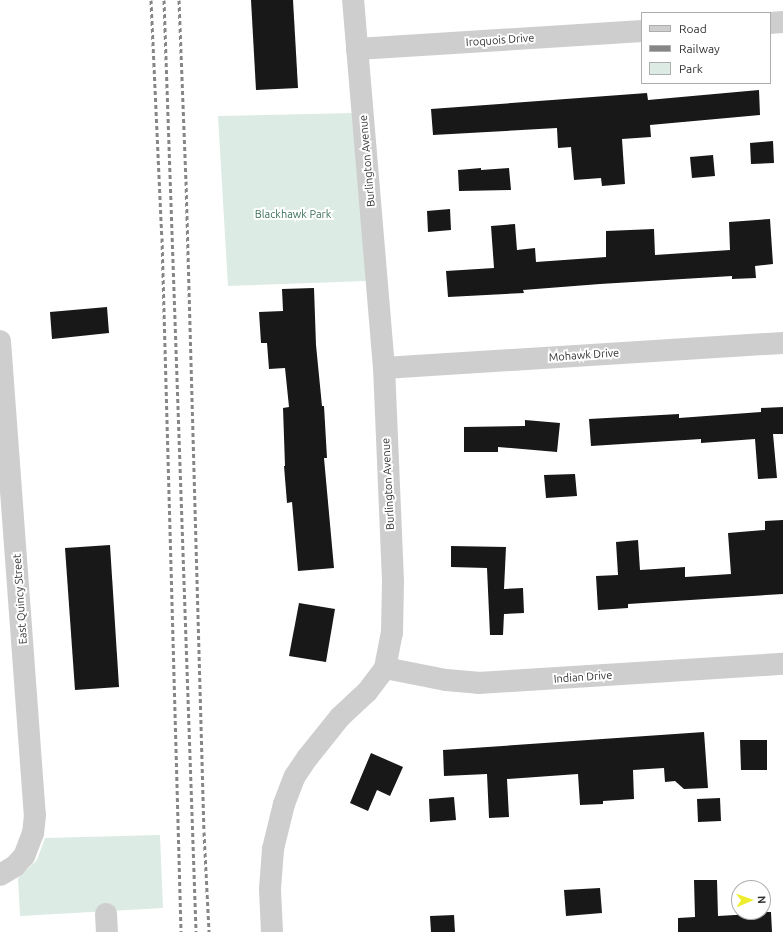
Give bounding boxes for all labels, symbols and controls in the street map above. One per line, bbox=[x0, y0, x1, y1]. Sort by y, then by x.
legend bbox=[641, 12, 771, 84]
text: Road bbox=[679, 22, 707, 35]
street label: Iroquois Drive bbox=[465, 31, 535, 49]
text: Railway bbox=[679, 42, 720, 55]
text: Park bbox=[679, 62, 703, 75]
street label: Burlington Avenue bbox=[356, 115, 378, 207]
park label: Blackhawk Park bbox=[255, 207, 331, 221]
street label: Mohawk Drive bbox=[548, 346, 620, 364]
street label: Burlington Avenue bbox=[379, 438, 397, 530]
street label: East Quincy Street bbox=[10, 553, 30, 645]
street label: Indian Drive bbox=[553, 668, 613, 686]
north arrow bbox=[731, 880, 771, 920]
text: N bbox=[756, 895, 768, 904]

